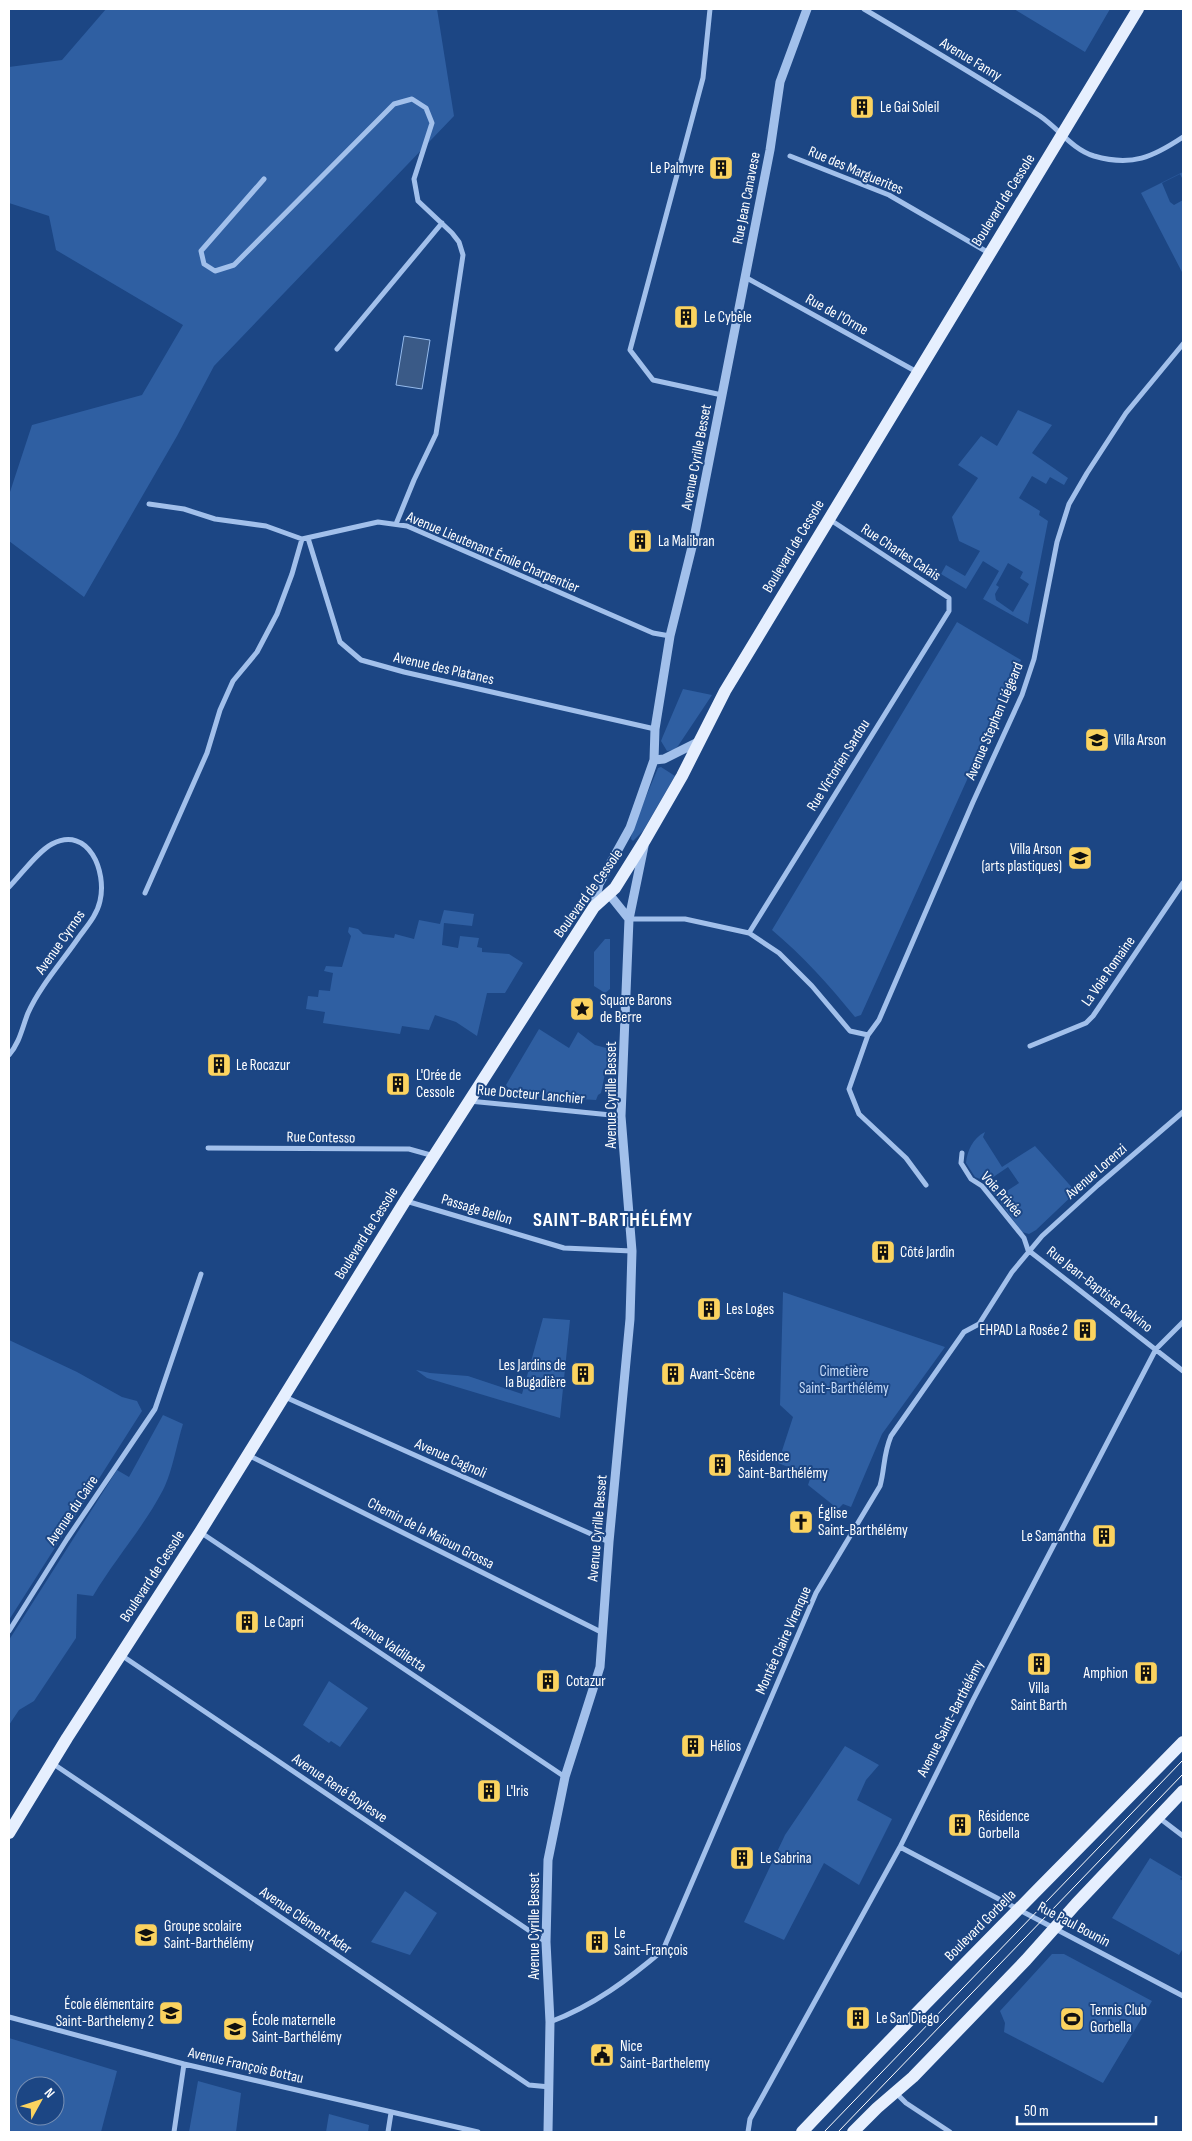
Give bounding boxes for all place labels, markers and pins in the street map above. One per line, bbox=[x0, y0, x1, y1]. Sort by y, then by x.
building icon: Le Gai Soleil bbox=[849, 94, 875, 120]
place label: Le Gai Soleil bbox=[880, 98, 939, 117]
building icon: Le Palmyre bbox=[708, 155, 734, 181]
place label: Le Palmyre bbox=[650, 159, 704, 178]
building icon: Le Cybèle bbox=[673, 304, 699, 330]
place label: Le Cybèle bbox=[704, 308, 752, 327]
building icon: La Malibran bbox=[627, 528, 653, 554]
place label: La Malibran bbox=[658, 532, 715, 551]
school or university icon: Villa Arson bbox=[1084, 727, 1110, 753]
place label: Villa Arson bbox=[1114, 731, 1166, 750]
place label: Villa Arson (arts plastiques) bbox=[982, 840, 1062, 876]
school or university icon: Villa Arson (arts plastiques) bbox=[1067, 845, 1093, 871]
place label: Square Barons de Berre bbox=[600, 991, 672, 1027]
place icon: Square Barons de Berre bbox=[569, 996, 595, 1022]
building icon: Le Rocazur bbox=[206, 1052, 232, 1078]
place label: Le Rocazur bbox=[236, 1056, 291, 1075]
place label: L'Orée de Cessole bbox=[416, 1066, 461, 1102]
building icon: L'Orée de Cessole bbox=[385, 1071, 411, 1097]
building icon: Côté Jardin bbox=[870, 1239, 896, 1265]
place label: Côté Jardin bbox=[900, 1243, 955, 1262]
building icon: Les Loges bbox=[696, 1296, 722, 1322]
place label: Les Loges bbox=[726, 1300, 774, 1319]
building icon: EHPAD La Rosée 2 bbox=[1072, 1317, 1098, 1343]
place label: EHPAD La Rosée 2 bbox=[979, 1321, 1068, 1340]
place label: Les Jardins de la Bugadière bbox=[498, 1356, 566, 1392]
building icon: Les Jardins de la Bugadière bbox=[570, 1361, 596, 1387]
building icon: Avant-Scène bbox=[660, 1361, 686, 1387]
place label: Avant-Scène bbox=[689, 1365, 755, 1384]
place label: Résidence Saint-Barthélémy bbox=[738, 1447, 828, 1483]
building icon: Résidence Saint-Barthélémy bbox=[707, 1452, 733, 1478]
place label: Église Saint-Barthélémy bbox=[818, 1504, 908, 1540]
church icon: Église Saint-Barthélémy bbox=[788, 1509, 814, 1535]
building icon: Le Samantha bbox=[1091, 1523, 1117, 1549]
place label: Le Samantha bbox=[1021, 1527, 1086, 1546]
building icon: Le Capri bbox=[234, 1609, 260, 1635]
place label: Le Capri bbox=[264, 1613, 304, 1632]
building icon: Villa Saint Barth bbox=[1026, 1651, 1052, 1677]
building icon: Amphion bbox=[1133, 1660, 1159, 1686]
place label: Amphion bbox=[1083, 1664, 1128, 1683]
building icon: Cotazur bbox=[535, 1668, 561, 1694]
place label: Cotazur bbox=[566, 1672, 606, 1691]
place label: Villa Saint Barth bbox=[1011, 1679, 1067, 1715]
building icon: Hélios bbox=[680, 1733, 706, 1759]
place label: Hélios bbox=[710, 1737, 741, 1756]
building icon: L'Iris bbox=[476, 1778, 502, 1804]
place label: L'Iris bbox=[506, 1782, 529, 1801]
place label: Résidence Gorbella bbox=[978, 1807, 1030, 1843]
building icon: Résidence Gorbella bbox=[947, 1812, 973, 1838]
building icon: Le Sabrina bbox=[729, 1845, 755, 1871]
place label: Le Sabrina bbox=[760, 1849, 812, 1868]
place label: Groupe scolaire Saint-Barthélémy bbox=[164, 1917, 254, 1953]
school or university icon: Groupe scolaire Saint-Barthélémy bbox=[133, 1922, 159, 1948]
place label: Le Saint-François bbox=[614, 1924, 688, 1960]
building icon: Le Saint-François bbox=[584, 1929, 610, 1955]
place label: École élémentaire Saint-Barthelemy 2 bbox=[56, 1995, 154, 2031]
school or university icon: École élémentaire Saint-Barthelemy 2 bbox=[158, 2000, 184, 2026]
place label: Tennis Club Gorbella bbox=[1090, 2001, 1147, 2037]
building icon: Le San Diego bbox=[845, 2005, 871, 2031]
sports icon: Tennis Club Gorbella bbox=[1059, 2006, 1085, 2032]
place label: Le San Diego bbox=[876, 2009, 939, 2028]
place label: École maternelle Saint-Barthélémy bbox=[252, 2011, 342, 2047]
school or university icon: École maternelle Saint-Barthélémy bbox=[222, 2016, 248, 2042]
place label: Nice Saint-Barthelemy bbox=[620, 2037, 710, 2073]
public building icon: Nice Saint-Barthelemy bbox=[589, 2042, 615, 2068]

